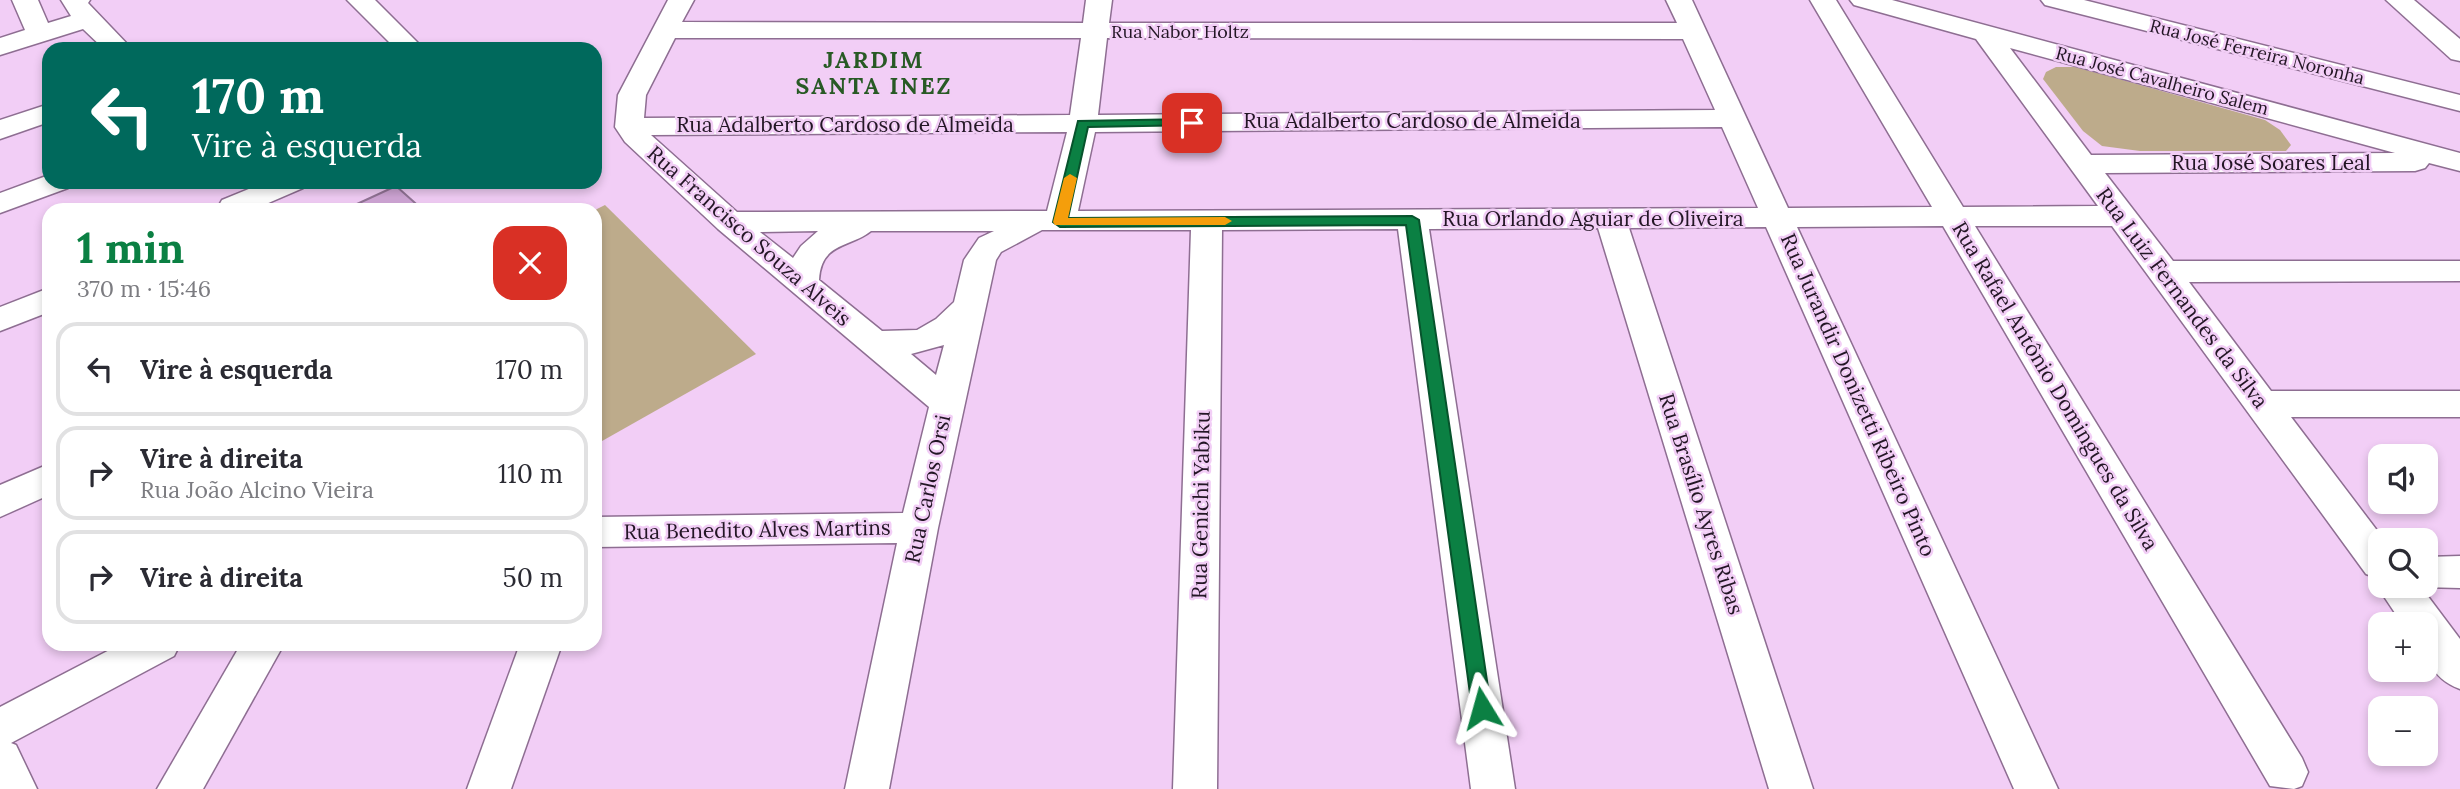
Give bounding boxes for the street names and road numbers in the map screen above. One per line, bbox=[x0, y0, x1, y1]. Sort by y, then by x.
street label: Rua José Ferreira Noronha bbox=[2147, 14, 2367, 89]
street label: Rua Nabor Holtz bbox=[1111, 20, 1249, 43]
street label: Rua José Cavalheiro Salem bbox=[2053, 41, 2271, 120]
street label: Rua Adalberto Cardoso de Almeida bbox=[1243, 107, 1581, 134]
street label: Rua Adalberto Cardoso de Almeida bbox=[676, 111, 1014, 138]
street label: Rua Francisco Souza Alveis bbox=[642, 140, 857, 332]
street label: Rua José Soares Leal bbox=[2171, 149, 2371, 176]
street label: Rua Luiz Fernandes da Silva bbox=[2091, 182, 2274, 414]
street label: Rua Orlando Aguiar de Oliveira bbox=[1442, 205, 1744, 232]
street label: Rua Rafael Antônio Domingues da Silva bbox=[1946, 216, 2165, 555]
street label: Rua Jurandir Donizetti Ribeiro Pinto bbox=[1775, 229, 1942, 561]
street label: Rua Brasílio Ayres Ribas bbox=[1653, 390, 1750, 618]
street label: Rua Genichi Yabiku bbox=[1185, 411, 1216, 599]
street label: Rua Carlos Orsi bbox=[899, 412, 956, 566]
street label: Rua Benedito Alves Martins bbox=[623, 514, 891, 545]

